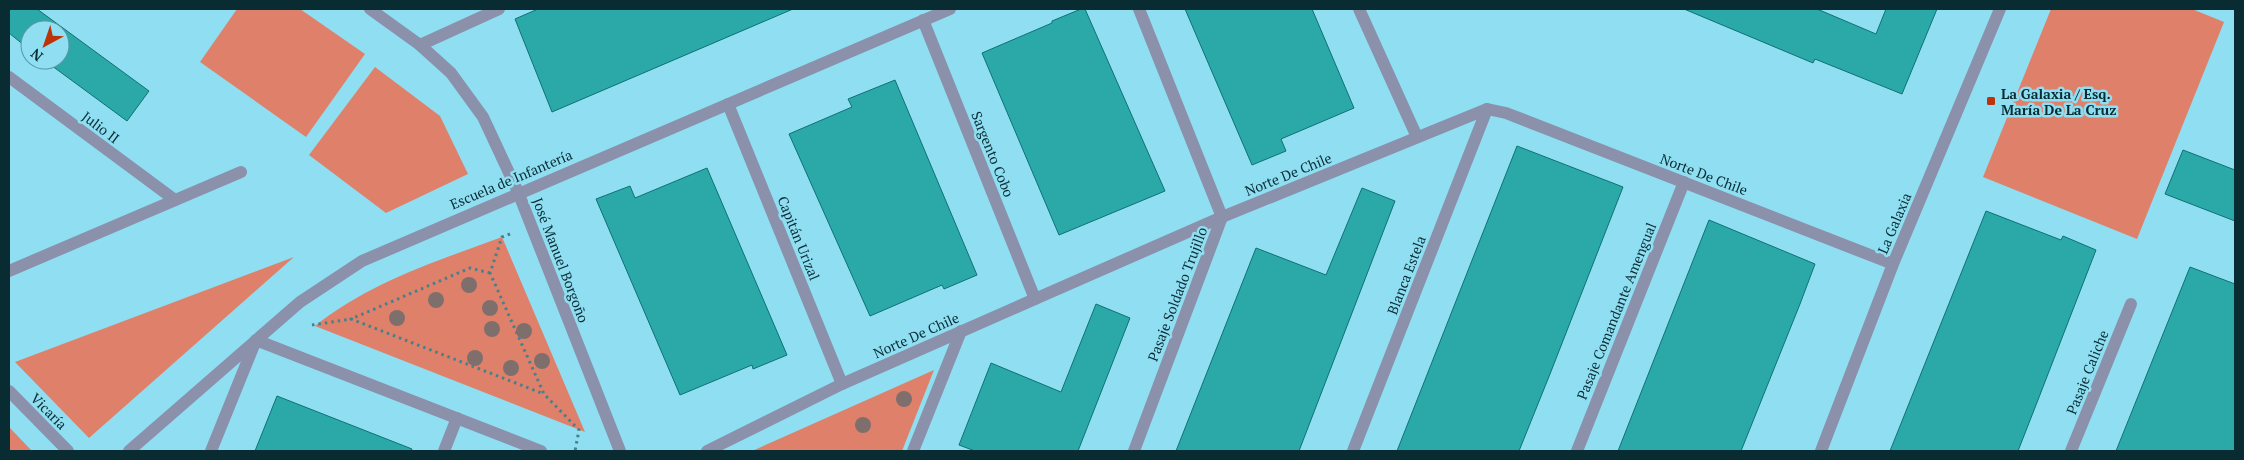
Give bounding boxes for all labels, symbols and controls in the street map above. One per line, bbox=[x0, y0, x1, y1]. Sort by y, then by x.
north arrow bbox=[20, 20, 70, 70]
text: N bbox=[26, 44, 46, 66]
place label: La Galaxia / Esq. María De La Cruz bbox=[2001, 84, 2117, 119]
marker: La Galaxia / Esq. María De La Cruz bbox=[1985, 95, 1997, 107]
street label: Julio II bbox=[78, 107, 124, 147]
street label: Sargento Cobo bbox=[967, 108, 1019, 200]
street label: Escuela de Infantería bbox=[447, 145, 575, 213]
street label: Norte De Chile bbox=[1242, 148, 1334, 200]
street label: Norte De Chile bbox=[1658, 149, 1750, 199]
street label: La Galaxia bbox=[1873, 190, 1915, 256]
street label: Capitán Urizal bbox=[773, 193, 825, 283]
street label: José Manuel Borgoño bbox=[528, 195, 594, 325]
street label: Pasaje Comandante Amengual bbox=[1572, 220, 1660, 402]
street label: Pasaje Soldado Trujillo bbox=[1143, 224, 1211, 364]
street label: Blanca Estela bbox=[1382, 233, 1430, 317]
street label: Norte De Chile bbox=[870, 308, 962, 362]
street label: Pasaje Caliche bbox=[2061, 327, 2113, 417]
street label: Vicaría bbox=[27, 389, 71, 433]

